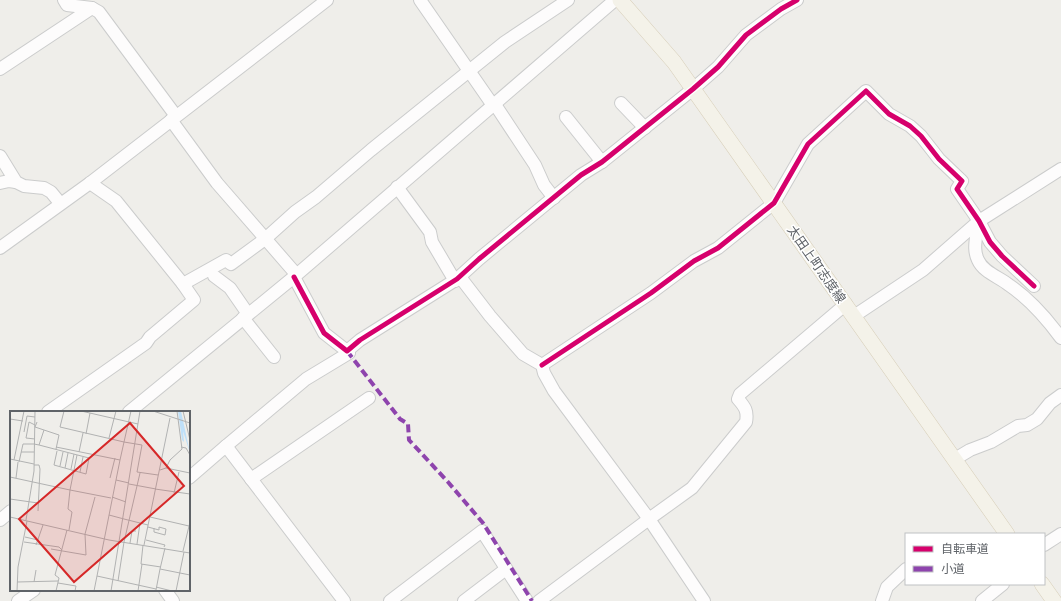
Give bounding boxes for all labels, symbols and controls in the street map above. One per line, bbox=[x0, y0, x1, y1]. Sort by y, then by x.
street label: 太田上町志度線 bbox=[783, 222, 850, 307]
inset map bbox=[10, 411, 190, 591]
legend bbox=[905, 533, 1045, 585]
text: 自転車道 bbox=[941, 541, 989, 557]
text: 小道 bbox=[941, 561, 965, 577]

